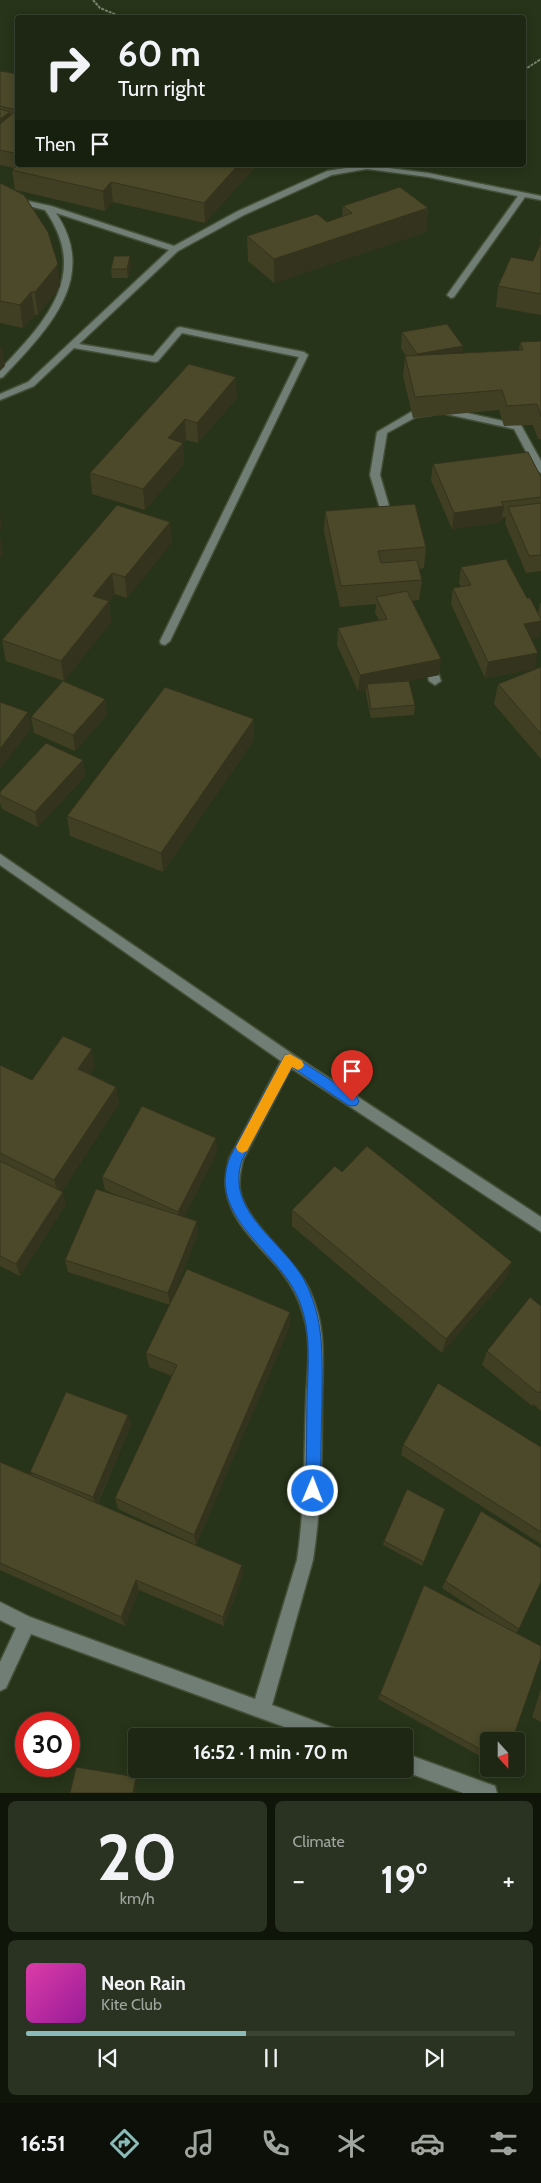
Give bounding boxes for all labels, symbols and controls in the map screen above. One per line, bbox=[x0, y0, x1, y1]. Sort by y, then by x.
text: 60 m bbox=[118, 32, 201, 75]
icon: right bbox=[35, 35, 100, 100]
text: Turn right bbox=[118, 75, 205, 102]
icon: arrive bbox=[86, 130, 114, 158]
text: Then bbox=[35, 133, 76, 156]
pin bbox=[331, 1050, 373, 1101]
icon: arrive bbox=[338, 1057, 366, 1085]
position arrow bbox=[286, 1464, 338, 1516]
speed limit sign: 30 bbox=[15, 1712, 80, 1777]
north arrow bbox=[480, 1732, 525, 1778]
map controls bbox=[480, 1732, 525, 1777]
text: 16:52 · 1 min · 70 m bbox=[193, 1741, 348, 1764]
text: 20 bbox=[97, 1817, 177, 1896]
text: Climate bbox=[293, 1832, 345, 1851]
text: 19° bbox=[381, 1856, 427, 1903]
text: − bbox=[293, 1863, 305, 1897]
text: + bbox=[503, 1863, 515, 1897]
text: km/h bbox=[120, 1889, 155, 1908]
text: Neon Rain bbox=[101, 1972, 186, 1995]
text: Kite Club bbox=[101, 1995, 162, 2014]
icon: previous bbox=[94, 2044, 122, 2072]
icon: pause bbox=[257, 2044, 285, 2072]
icon: next bbox=[420, 2044, 448, 2072]
icon: directions bbox=[107, 2126, 142, 2161]
icon: music bbox=[182, 2126, 217, 2161]
icon: phone bbox=[258, 2126, 293, 2161]
icon: climate bbox=[334, 2126, 369, 2161]
icon: car bbox=[410, 2126, 445, 2161]
icon: filters bbox=[486, 2126, 521, 2161]
text: 16:51 bbox=[20, 2130, 66, 2157]

